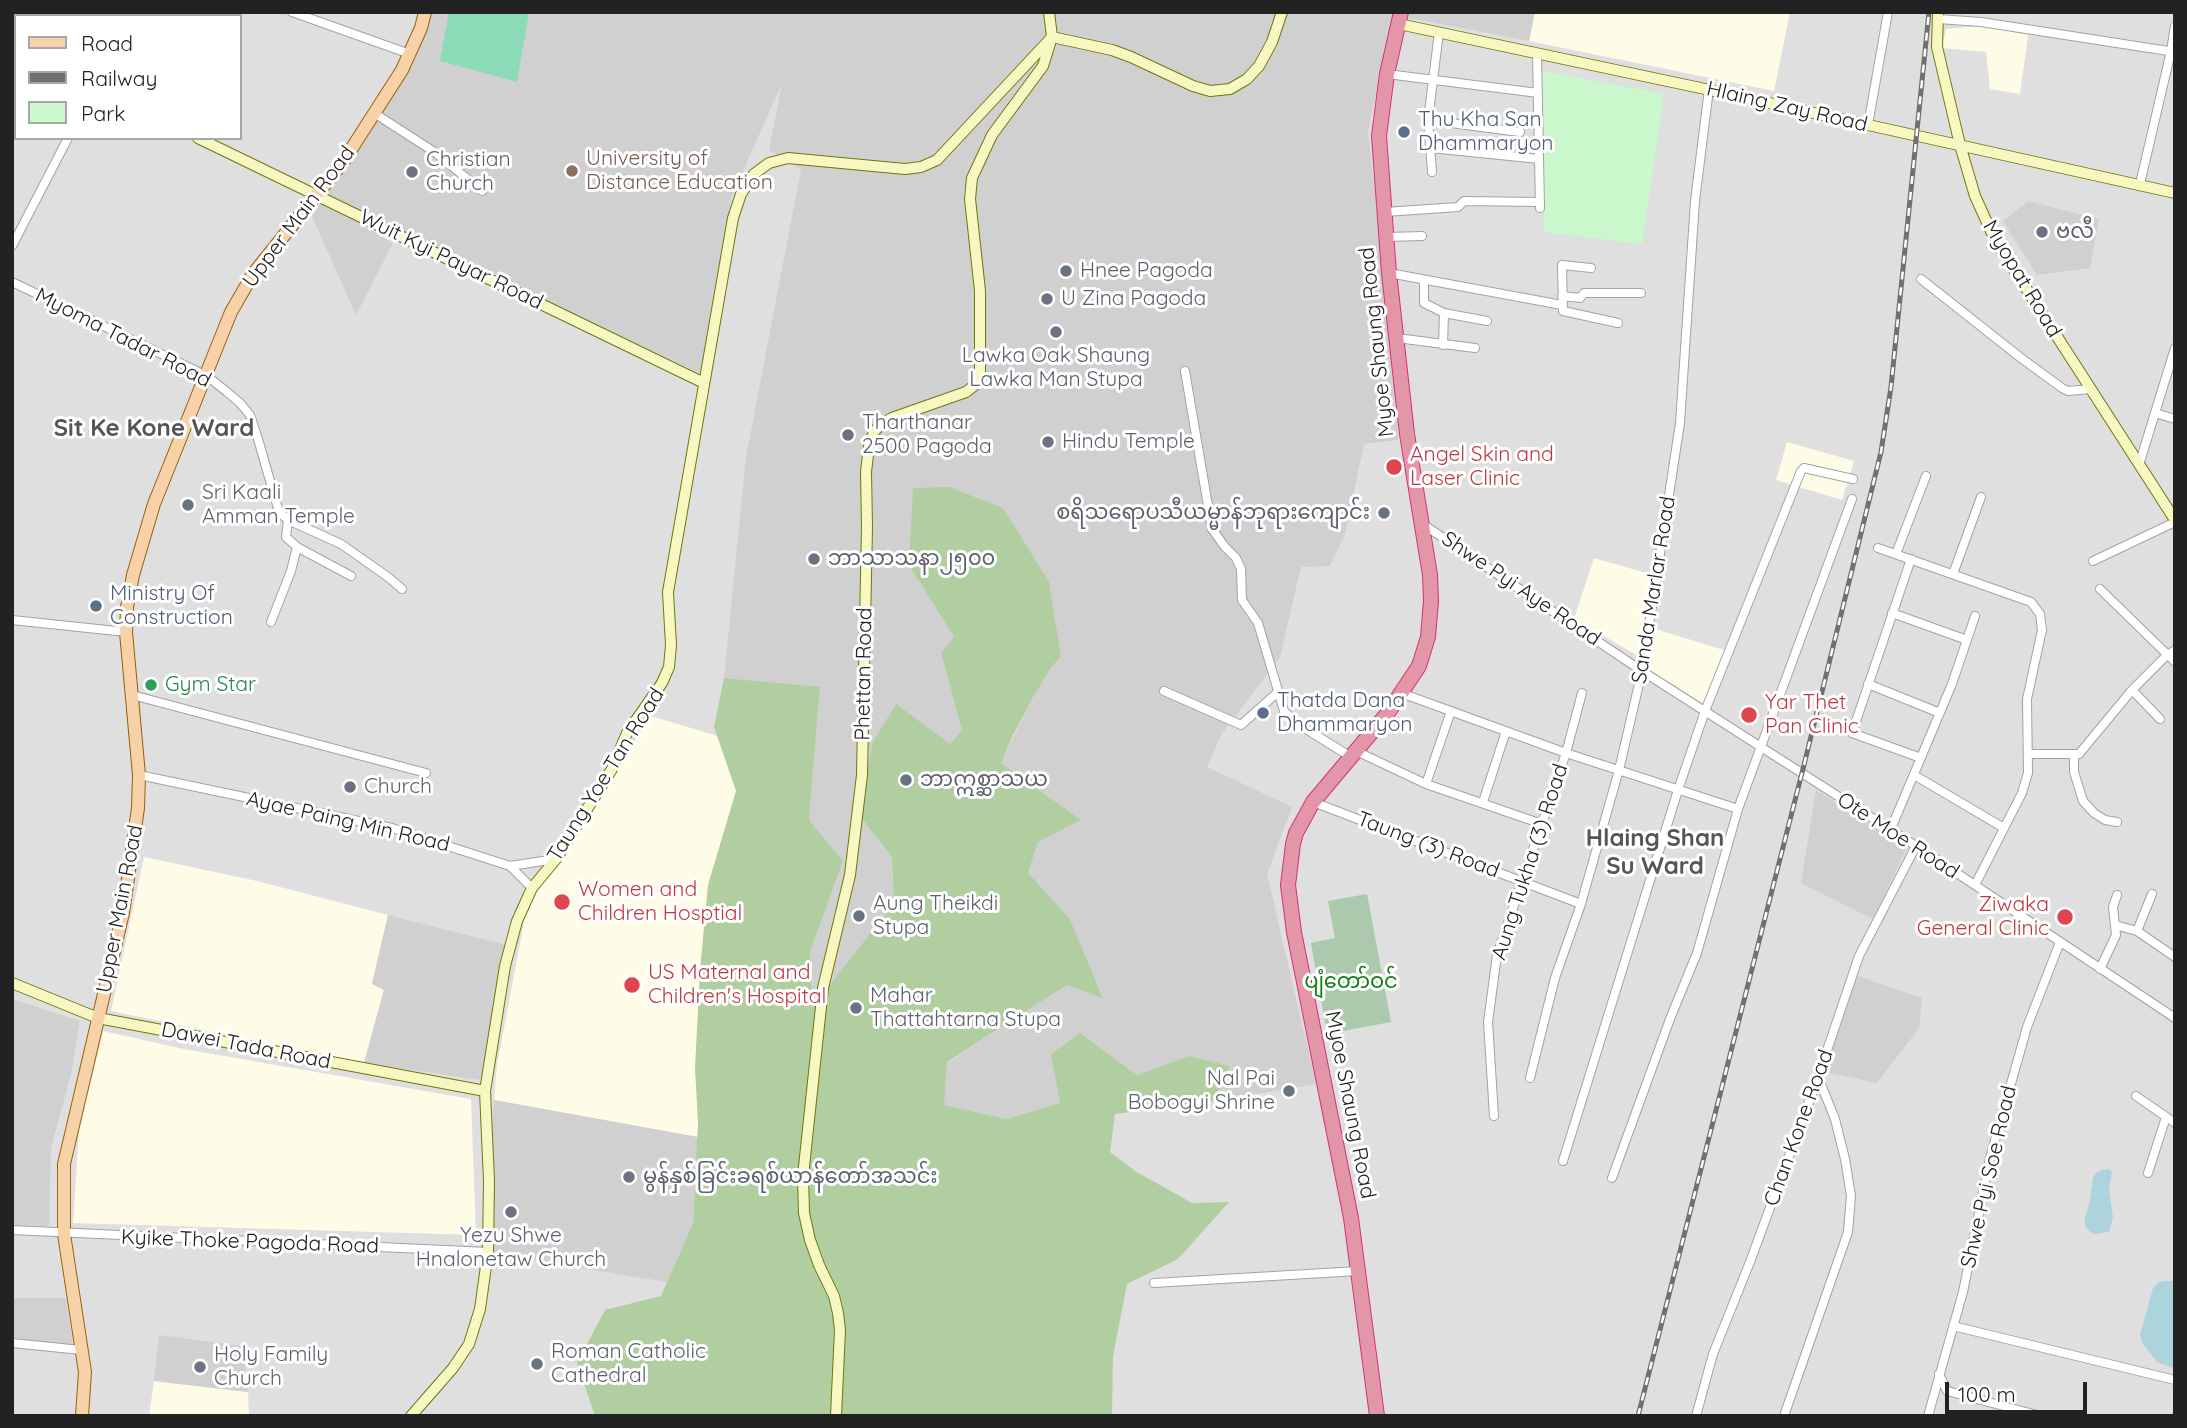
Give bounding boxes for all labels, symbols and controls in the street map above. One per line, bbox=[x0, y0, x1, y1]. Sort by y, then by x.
legend bbox=[14, 14, 242, 140]
text: Road bbox=[81, 30, 133, 56]
text: Railway bbox=[81, 65, 157, 91]
street label: Hlaing Zay Road bbox=[1704, 76, 1870, 138]
text: Park bbox=[81, 100, 125, 126]
place label: Thu Kha San Dhammaryon bbox=[1418, 107, 1554, 157]
marker: Thu Kha San Dhammaryon bbox=[1396, 124, 1412, 140]
street label: Upper Main Road bbox=[238, 141, 360, 293]
place label: University of Distance Education bbox=[586, 146, 773, 196]
place label: Christian Church bbox=[426, 147, 511, 197]
marker: University of Distance Education bbox=[564, 163, 580, 179]
marker: Christian Church bbox=[404, 164, 420, 180]
street label: Wuit Kyi Payar Road bbox=[355, 205, 547, 315]
street label: Myopat Road bbox=[1977, 216, 2067, 342]
place label: ဗလီ bbox=[2056, 219, 2094, 245]
marker: ဗလီ bbox=[2034, 224, 2050, 240]
street label: Myoe Shaung Road bbox=[1354, 246, 1400, 438]
place label: Hnee Pagoda bbox=[1080, 258, 1213, 284]
marker: Hnee Pagoda bbox=[1058, 263, 1074, 279]
street label: Myoma Tadar Road bbox=[31, 283, 215, 393]
place label: U Zina Pagoda bbox=[1061, 286, 1206, 312]
marker: U Zina Pagoda bbox=[1039, 291, 1055, 307]
marker: Lawka Oak Shaung Lawka Man Stupa bbox=[1048, 324, 1064, 340]
place label: Lawka Oak Shaung Lawka Man Stupa bbox=[962, 343, 1150, 393]
place label: Tharthanar 2500 Pagoda bbox=[862, 410, 992, 460]
district label: Sit Ke Kone Ward bbox=[54, 415, 254, 443]
marker: Tharthanar 2500 Pagoda bbox=[840, 427, 856, 443]
place label: Hindu Temple bbox=[1062, 429, 1195, 455]
marker: Hindu Temple bbox=[1040, 434, 1056, 450]
place label: Angel Skin and Laser Clinic bbox=[1410, 442, 1554, 492]
marker: Angel Skin and Laser Clinic bbox=[1384, 457, 1404, 477]
place label: Sri Kaali Amman Temple bbox=[202, 480, 355, 530]
street label: Sanda Marlar Road bbox=[1627, 494, 1681, 686]
marker: Sri Kaali Amman Temple bbox=[180, 497, 196, 513]
place label: စရိသရောပသီယမ္မာန်ဘုရားကျောင်း bbox=[1056, 500, 1370, 526]
marker: စရိသရောပသီယမ္မာန်ဘုရားကျောင်း bbox=[1376, 505, 1392, 521]
street label: Shwe Pyi Aye Road bbox=[1437, 526, 1605, 652]
place label: ဘာသာသနာ၂၅၀၀ bbox=[828, 546, 995, 572]
marker: ဘာသာသနာ၂၅၀၀ bbox=[806, 551, 822, 567]
place label: Ministry Of Construction bbox=[110, 581, 233, 631]
marker: Ministry Of Construction bbox=[88, 598, 104, 614]
street label: Phettan Road bbox=[850, 607, 878, 741]
place label: Gym Star bbox=[165, 672, 256, 698]
marker: Gym Star bbox=[143, 677, 159, 693]
street label: Taung Yoe Tan Road bbox=[542, 683, 670, 867]
place label: Thatda Dana Dhammaryon bbox=[1277, 688, 1413, 738]
place label: Yar Thet Pan Clinic bbox=[1765, 690, 1859, 740]
marker: Thatda Dana Dhammaryon bbox=[1255, 705, 1271, 721]
marker: Yar Thet Pan Clinic bbox=[1739, 705, 1759, 725]
street label: Aung Tukha (3) Road bbox=[1486, 761, 1574, 963]
place label: ဘာဣစ္ဆာသယ bbox=[920, 767, 1048, 793]
marker: ဘာဣစ္ဆာသယ bbox=[898, 772, 914, 788]
place label: Church bbox=[364, 774, 432, 800]
marker: Church bbox=[342, 779, 358, 795]
street label: Ayae Paing Min Road bbox=[244, 786, 452, 858]
street label: Ote Moe Road bbox=[1832, 787, 1964, 885]
street label: Taung (3) Road bbox=[1353, 806, 1503, 884]
street label: Upper Main Road bbox=[91, 823, 149, 995]
district label: Hlaing Shan Su Ward bbox=[1586, 825, 1724, 881]
place label: Women and Children Hosptial bbox=[578, 877, 742, 927]
place label: Aung Theikdi Stupa bbox=[873, 891, 998, 941]
marker: Women and Children Hosptial bbox=[552, 892, 572, 912]
place label: Ziwaka General Clinic bbox=[1917, 892, 2049, 942]
marker: Ziwaka General Clinic bbox=[2055, 907, 2075, 927]
marker: Aung Theikdi Stupa bbox=[851, 908, 867, 924]
place label: US Maternal and Children's Hospital bbox=[648, 960, 826, 1010]
park label: ပျံတော်ဝင် bbox=[1304, 969, 1398, 995]
marker: US Maternal and Children's Hospital bbox=[622, 975, 642, 995]
place label: Mahar Thattahtarna Stupa bbox=[870, 983, 1061, 1033]
marker: Mahar Thattahtarna Stupa bbox=[848, 1000, 864, 1016]
street label: Myoe Shaung Road bbox=[1319, 1009, 1381, 1201]
street label: Dawei Tada Road bbox=[159, 1017, 333, 1075]
street label: Chan Kone Road bbox=[1759, 1046, 1839, 1210]
place label: Nal Pai Bobogyi Shrine bbox=[1128, 1066, 1275, 1116]
marker: Nal Pai Bobogyi Shrine bbox=[1281, 1083, 1297, 1099]
street label: Shwe Pyi Soe Road bbox=[1956, 1083, 2022, 1271]
place label: မွန်နှစ်ခြင်းခရစ်ယာန်တော်အသင်း bbox=[643, 1164, 938, 1190]
marker: မွန်နှစ်ခြင်းခရစ်ယာန်တော်အသင်း bbox=[621, 1169, 637, 1185]
marker: Yezu Shwe Hnalonetaw Church bbox=[503, 1204, 519, 1220]
place label: Yezu Shwe Hnalonetaw Church bbox=[416, 1223, 606, 1273]
street label: Kyike Thoke Pagoda Road bbox=[121, 1225, 379, 1259]
place label: Roman Catholic Cathedral bbox=[551, 1339, 706, 1389]
place label: Holy Family Church bbox=[214, 1342, 328, 1392]
marker: Roman Catholic Cathedral bbox=[529, 1356, 545, 1372]
marker: Holy Family Church bbox=[192, 1359, 208, 1375]
scale bar bbox=[1949, 1368, 2091, 1412]
text: 100 m bbox=[1958, 1381, 2016, 1407]

